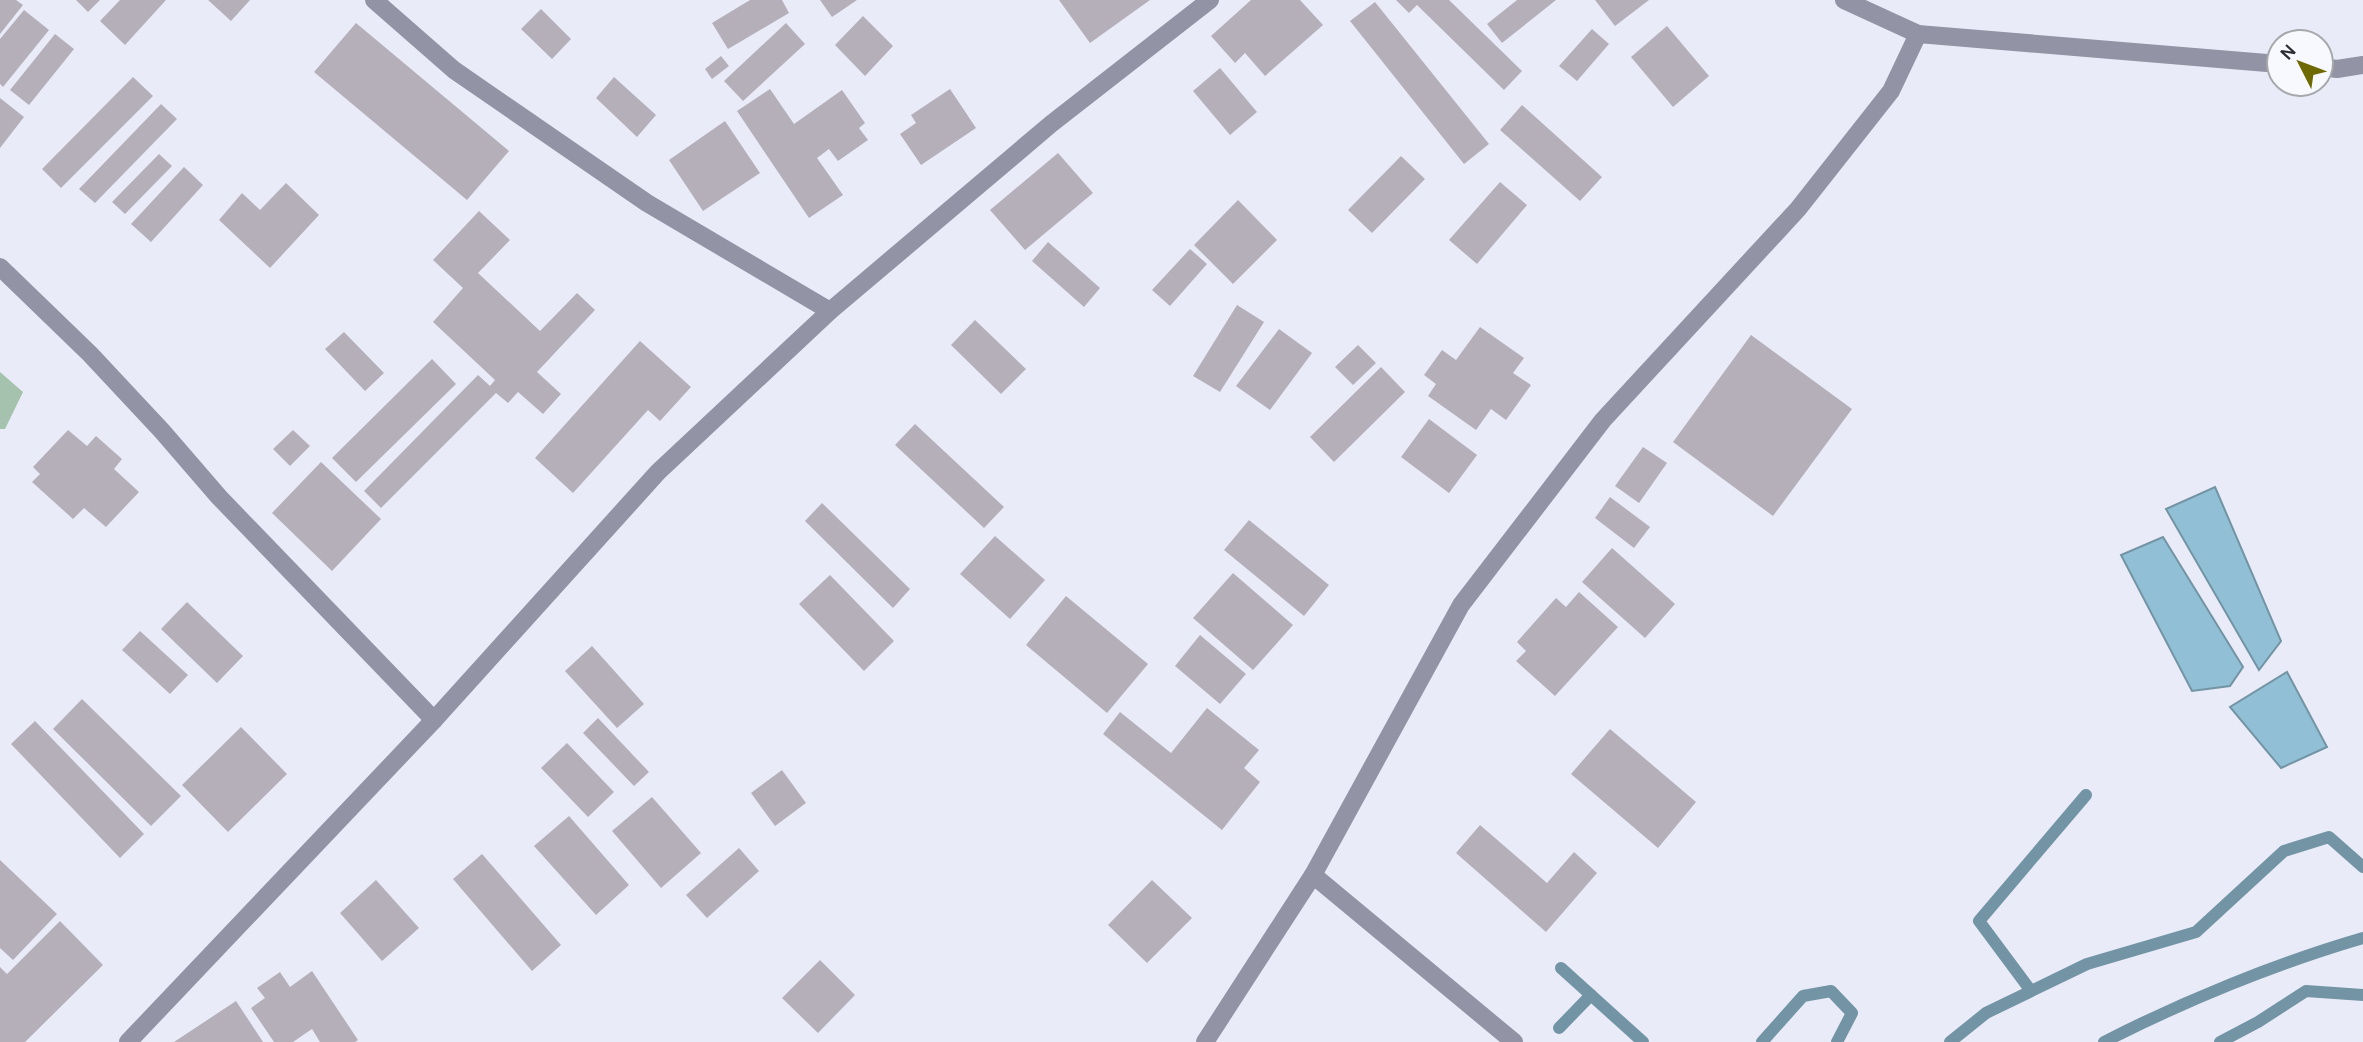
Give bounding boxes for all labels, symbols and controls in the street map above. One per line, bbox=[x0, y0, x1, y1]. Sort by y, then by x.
north arrow bbox=[2265, 28, 2335, 98]
text: N bbox=[2275, 40, 2301, 65]

